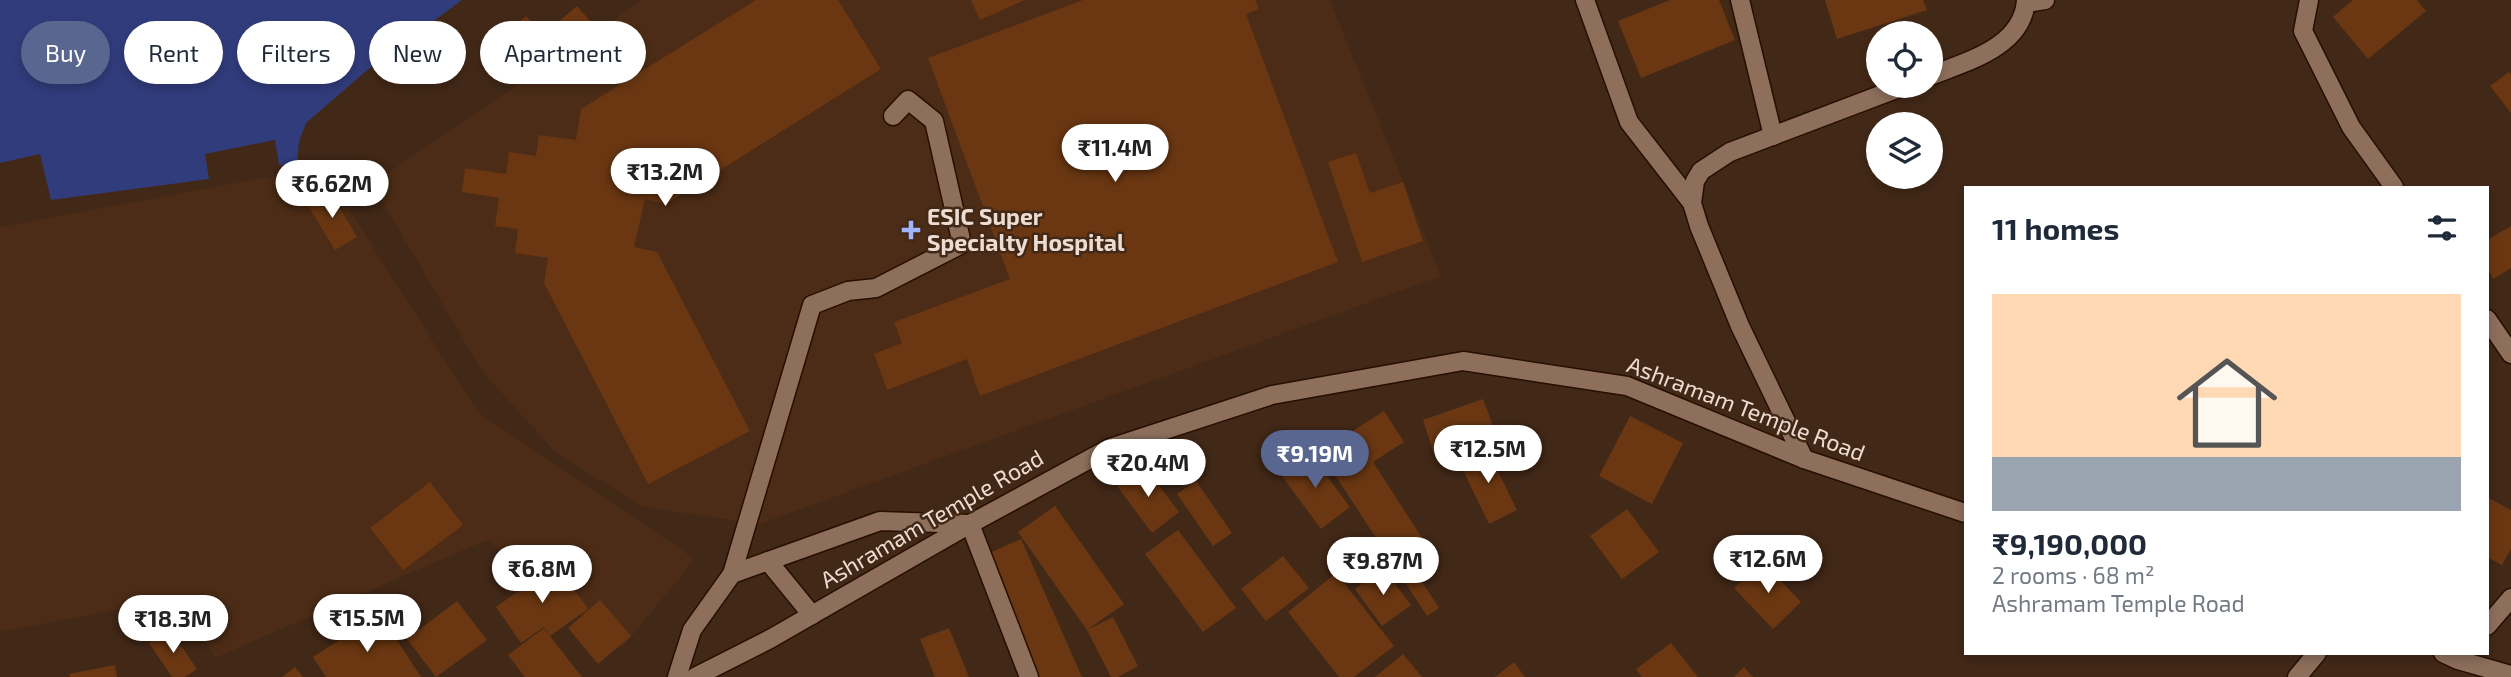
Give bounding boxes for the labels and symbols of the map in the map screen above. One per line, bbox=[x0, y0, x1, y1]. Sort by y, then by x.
pin: ₹11.4M bbox=[1058, 124, 1172, 184]
pin: ₹13.2M bbox=[608, 148, 722, 208]
pin: ₹6.62M bbox=[275, 160, 389, 220]
place label: ESIC Super Specialty Hospital bbox=[927, 202, 1125, 256]
marker: ESIC Super Specialty Hospital bbox=[901, 220, 921, 240]
street label: Ashramam Temple Road bbox=[1623, 350, 1869, 466]
pin: ₹12.5M bbox=[1431, 426, 1545, 485]
pin: ₹9.19M bbox=[1258, 430, 1372, 490]
pin: ₹20.4M bbox=[1091, 440, 1205, 499]
street label: Ashramam Temple Road bbox=[815, 443, 1048, 593]
pin: ₹12.6M bbox=[1711, 536, 1825, 595]
pin: ₹9.87M bbox=[1326, 538, 1440, 597]
pin: ₹6.8M bbox=[493, 546, 591, 605]
pin: ₹15.5M bbox=[310, 594, 424, 654]
pin: ₹18.3M bbox=[116, 596, 230, 655]

